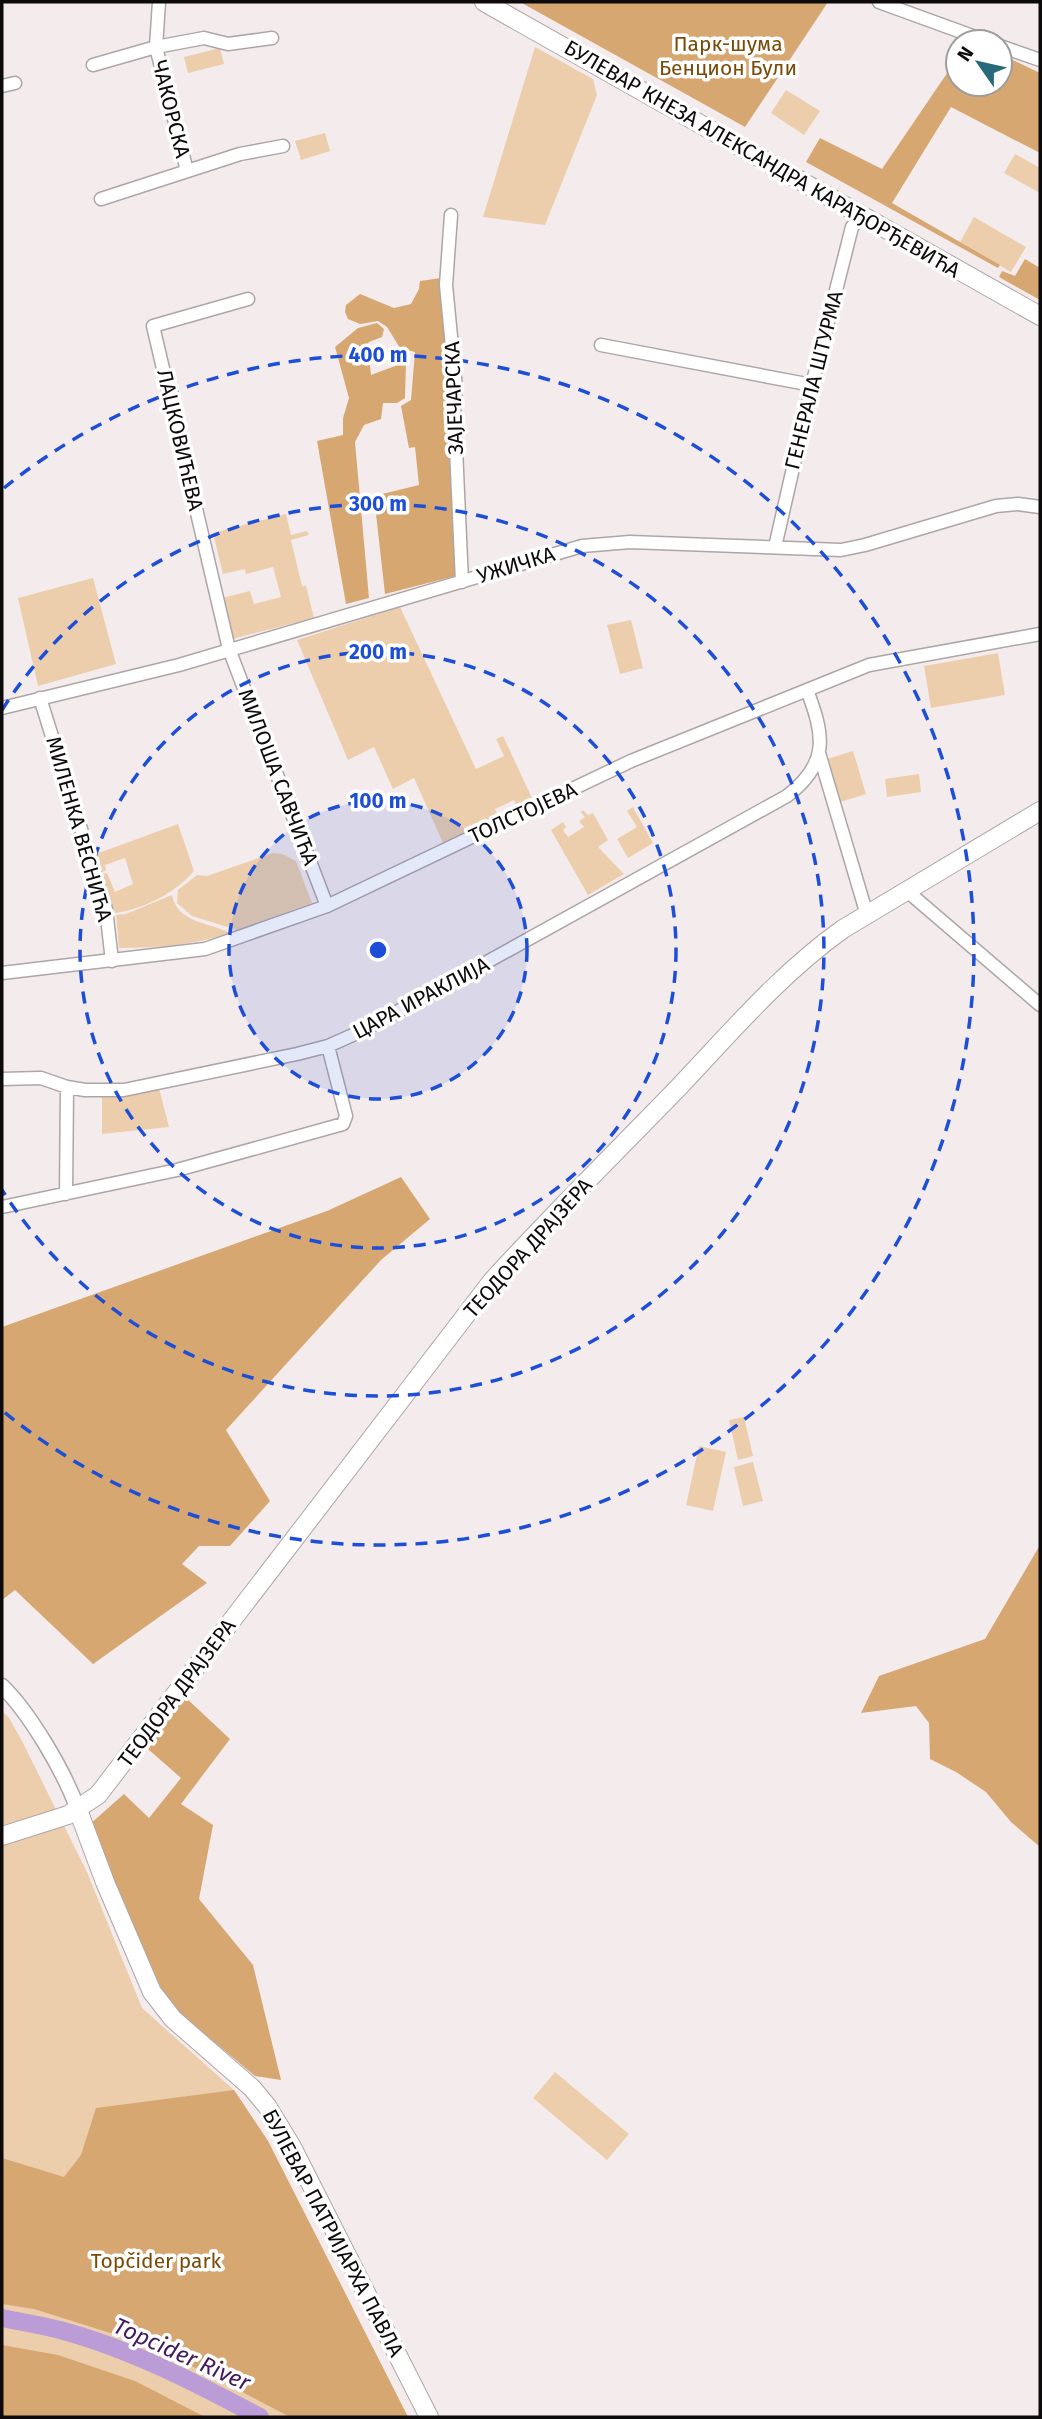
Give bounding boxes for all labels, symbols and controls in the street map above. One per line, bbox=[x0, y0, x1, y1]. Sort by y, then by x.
north arrow bbox=[944, 28, 1014, 98]
park label: Парк-шума Бенцион Були bbox=[659, 31, 797, 81]
street label: БУЛЕВАР КНЕЗА АЛЕКСАНДРА КАРАЂОРЂЕВИЋА bbox=[559, 35, 965, 283]
text: N bbox=[952, 42, 978, 65]
street label: ЧАКОРСКА bbox=[146, 57, 196, 161]
street label: ГЕНЕРАЛА ШТУРМА bbox=[779, 288, 849, 472]
street label: ЗАЈЕЧАРСКА bbox=[439, 341, 469, 455]
text: 400 m bbox=[348, 342, 408, 368]
street label: ЛАЦКОВИЋЕВА bbox=[151, 367, 209, 513]
text: 300 m bbox=[348, 491, 407, 517]
street label: УЖИЧКА bbox=[474, 541, 558, 589]
text: 200 m bbox=[349, 639, 407, 665]
street label: МИЛОША САВЧИЋА bbox=[232, 685, 324, 869]
street label: МИЛЕНКА ВЕСНИЋА bbox=[40, 734, 118, 924]
street label: ТОЛСТОЈЕВА bbox=[465, 777, 581, 849]
text: 100 m bbox=[349, 788, 407, 814]
centre of rings bbox=[366, 938, 390, 962]
street label: ЦАРА ИРАКЛИЈА bbox=[348, 951, 494, 1045]
street label: ТЕОДОРА ДРАЈЗЕРА bbox=[458, 1173, 598, 1323]
street label: ТЕОДОРА ДРАЈЗЕРА bbox=[113, 1614, 241, 1772]
street label: БУЛЕВАР ПАТРИЈАРХА ПАВЛА bbox=[257, 2105, 409, 2361]
park label: Topčider park bbox=[91, 2248, 222, 2274]
water label: Topcider River bbox=[109, 2311, 256, 2397]

